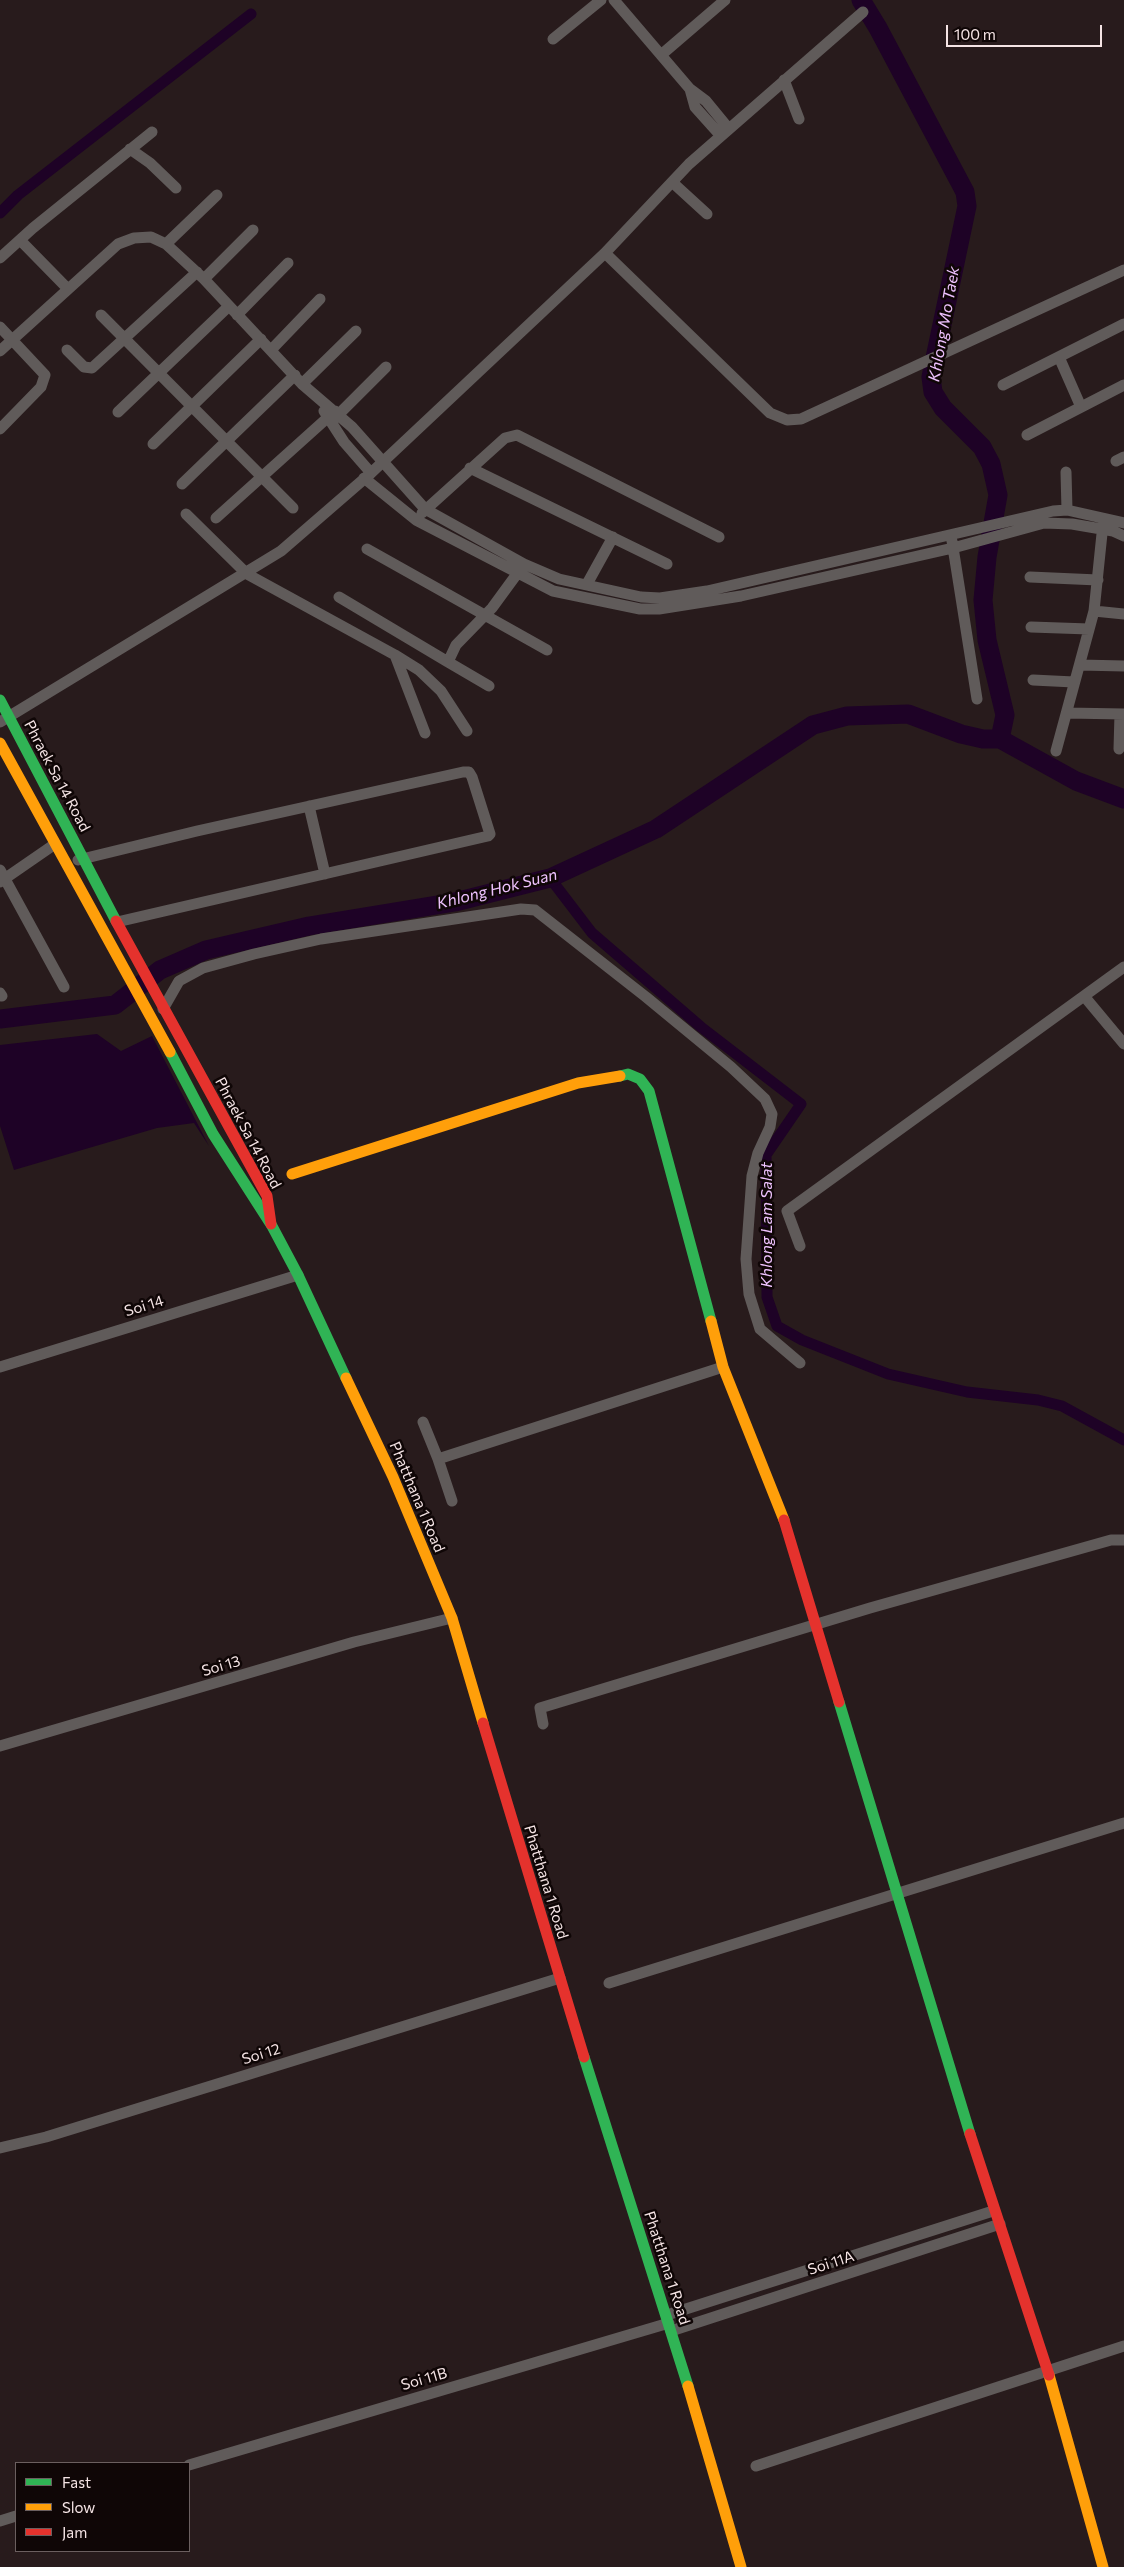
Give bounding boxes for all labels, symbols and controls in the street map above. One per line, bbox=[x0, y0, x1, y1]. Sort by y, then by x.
scale bar bbox=[949, 15, 1105, 47]
text: 100 m bbox=[954, 25, 996, 43]
water label: Khlong Mo Taek bbox=[924, 265, 964, 383]
street label: Phraek Sa 14 Road bbox=[20, 717, 94, 835]
water label: Khlong Hok Suan bbox=[435, 865, 559, 913]
street label: Phraek Sa 14 Road bbox=[211, 1074, 285, 1192]
water label: Khlong Lam Salat bbox=[757, 1162, 777, 1288]
street label: Soi 14 bbox=[122, 1292, 166, 1320]
street label: Phatthana 1 Road bbox=[386, 1439, 448, 1555]
street label: Soi 13 bbox=[200, 1652, 242, 1680]
street label: Phatthana 1 Road bbox=[520, 1823, 572, 1941]
street label: Soi 12 bbox=[240, 2040, 282, 2068]
street label: Phatthana 1 Road bbox=[640, 2209, 694, 2327]
street label: Soi 11A bbox=[806, 2247, 856, 2279]
street label: Soi 11B bbox=[399, 2364, 449, 2394]
legend bbox=[15, 2462, 190, 2552]
text: Fast bbox=[62, 2473, 91, 2491]
text: Slow bbox=[62, 2498, 95, 2516]
text: Jam bbox=[62, 2523, 87, 2541]

